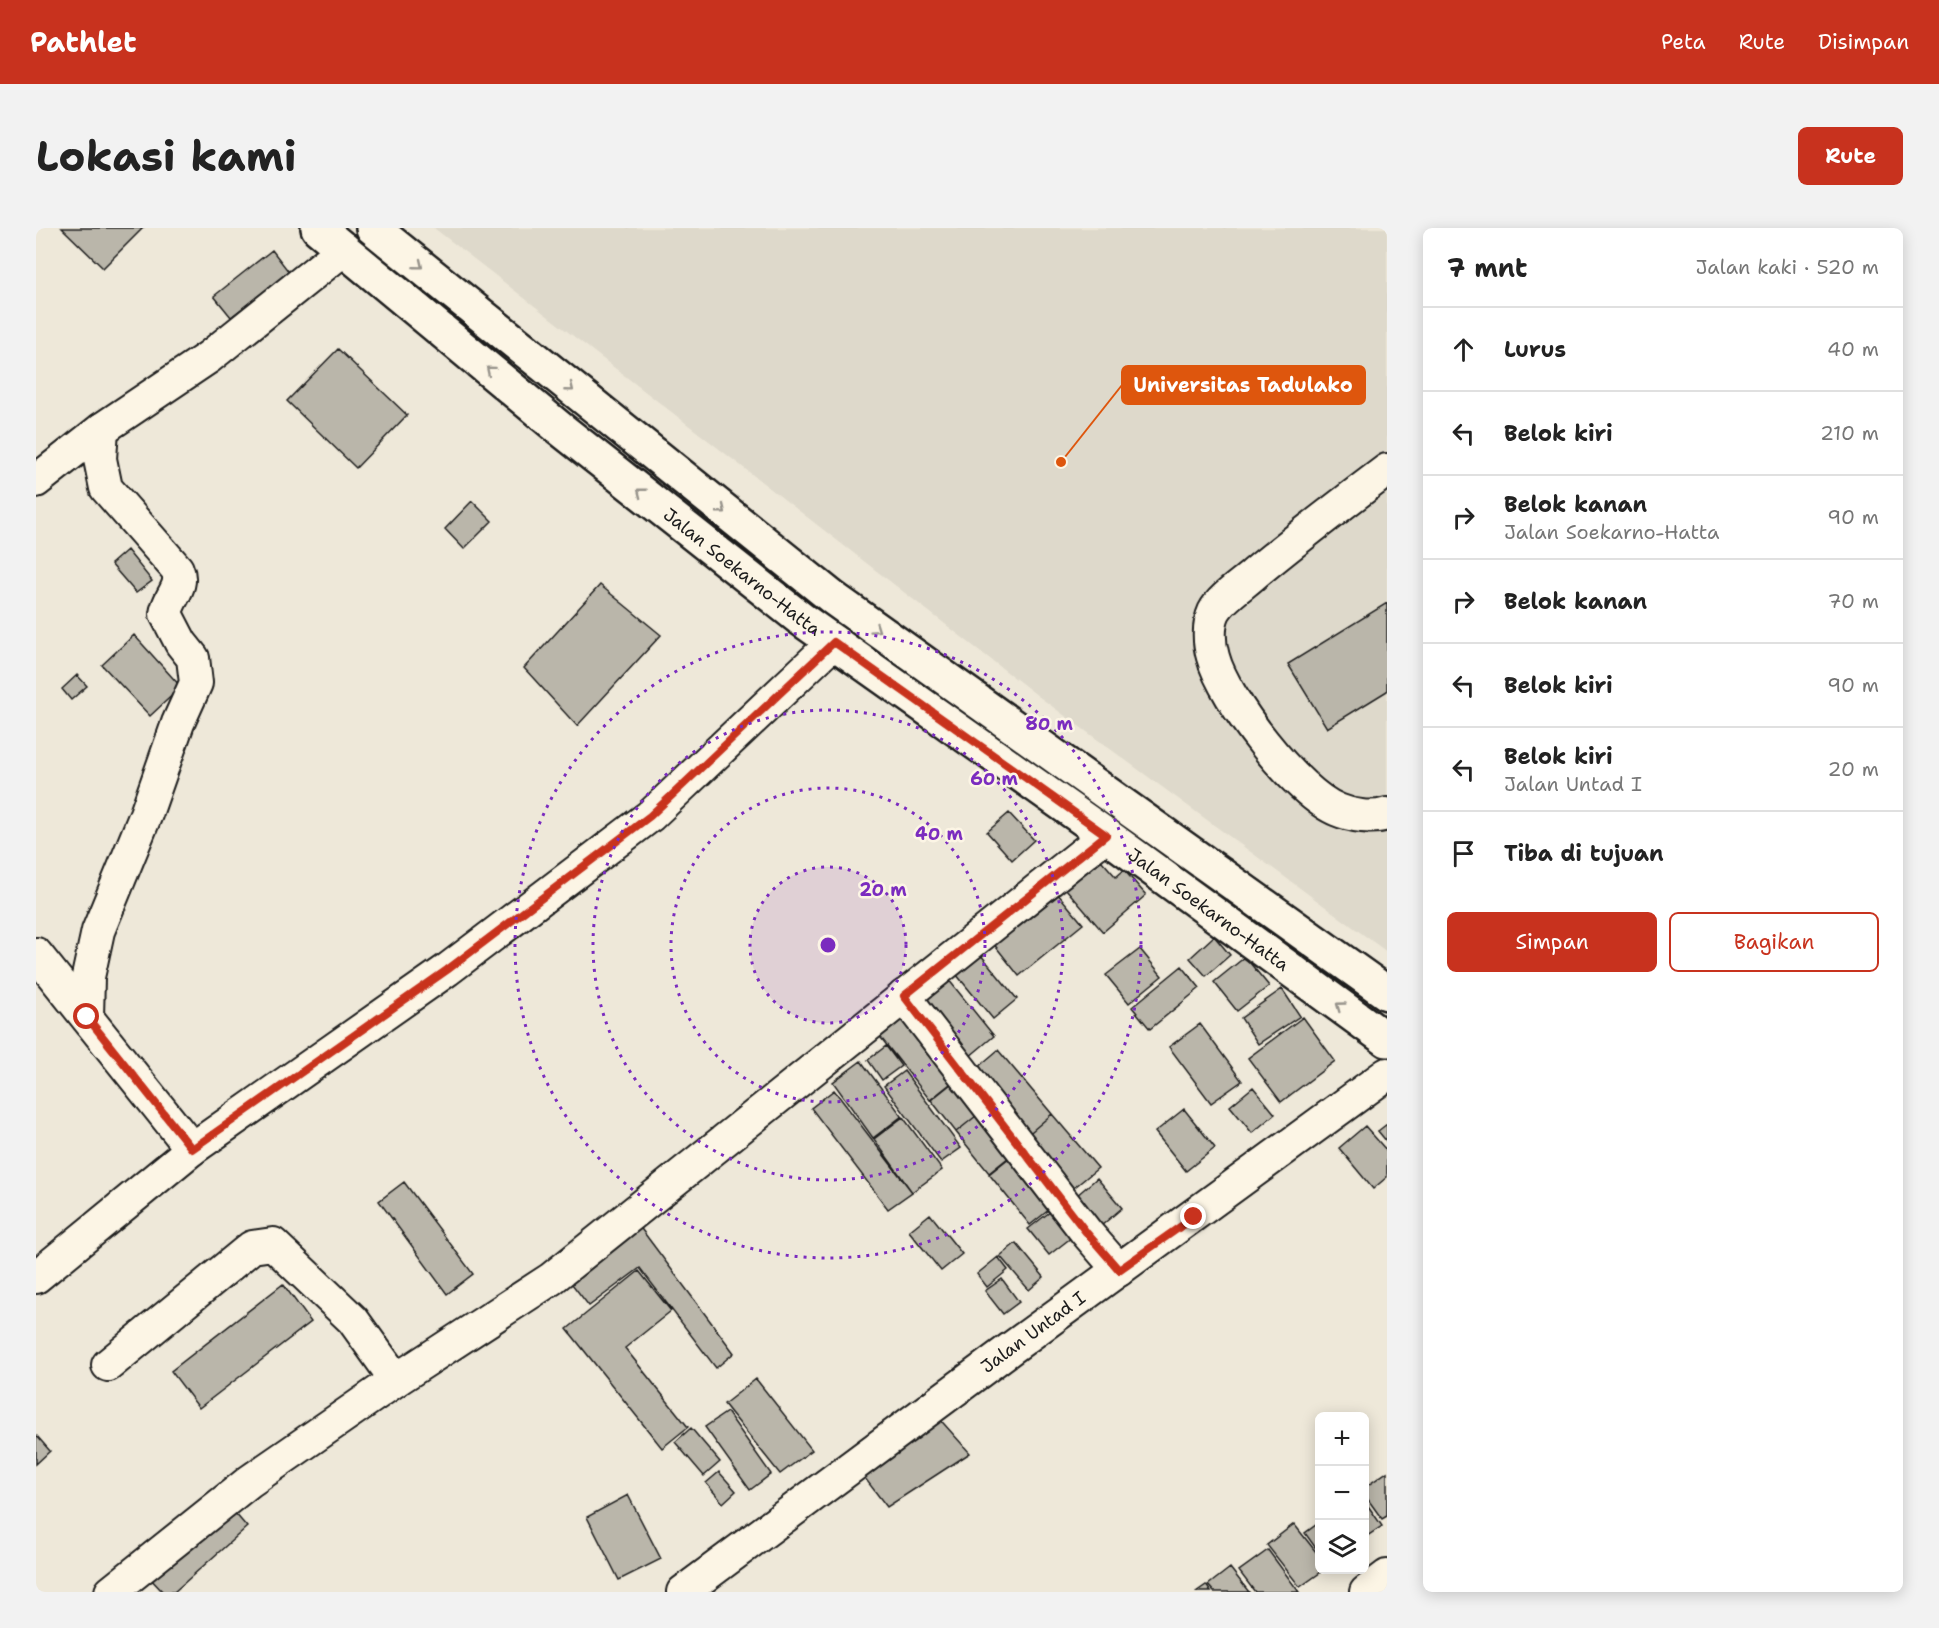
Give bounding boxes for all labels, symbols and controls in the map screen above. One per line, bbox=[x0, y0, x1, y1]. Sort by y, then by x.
text: Pathlet bbox=[30, 23, 137, 61]
text: Peta bbox=[1661, 28, 1706, 56]
text: Rute bbox=[1739, 28, 1785, 56]
text: Disimpan bbox=[1818, 28, 1909, 56]
button: Rute bbox=[1798, 127, 1903, 185]
text: Lokasi kami bbox=[36, 128, 297, 184]
text: 7 mnt bbox=[1447, 250, 1527, 285]
text: Jalan kaki · 520 m bbox=[1696, 254, 1879, 280]
one-way arrow bbox=[412, 258, 423, 269]
icon: ahead bbox=[1447, 333, 1480, 366]
text: Lurus bbox=[1504, 335, 1566, 364]
text: 40 m bbox=[1827, 336, 1879, 362]
one-way arrow bbox=[485, 366, 496, 377]
callout: Universitas Tadulako bbox=[1122, 366, 1365, 404]
text: Universitas Tadulako bbox=[1133, 372, 1353, 398]
one-way arrow bbox=[563, 381, 574, 392]
icon: left bbox=[1447, 417, 1480, 450]
text: Belok kiri bbox=[1504, 419, 1613, 448]
text: 210 m bbox=[1820, 420, 1879, 446]
one-way arrow bbox=[637, 489, 648, 500]
text: Belok kanan bbox=[1504, 490, 1647, 519]
icon: right bbox=[1447, 501, 1480, 534]
one-way arrow bbox=[715, 502, 726, 513]
street label: Jalan Soekarno-Hatta bbox=[658, 503, 826, 641]
text: 90 m bbox=[1827, 504, 1879, 530]
text: Jalan Soekarno-Hatta bbox=[1504, 519, 1719, 545]
icon: right bbox=[1447, 585, 1480, 618]
text: Belok kanan bbox=[1504, 587, 1647, 616]
text: 70 m bbox=[1827, 588, 1879, 614]
one-way arrow bbox=[870, 622, 881, 633]
icon: left bbox=[1447, 669, 1480, 702]
text: Belok kiri bbox=[1504, 671, 1613, 700]
text: 90 m bbox=[1827, 672, 1879, 698]
text: 80 m bbox=[1025, 712, 1073, 736]
text: Belok kiri bbox=[1504, 742, 1613, 771]
icon: left bbox=[1447, 753, 1480, 786]
text: 20 m bbox=[1828, 756, 1879, 782]
text: 60 m bbox=[970, 767, 1018, 791]
text: Jalan Untad I bbox=[1504, 771, 1642, 797]
text: 40 m bbox=[915, 822, 963, 846]
icon: arrive bbox=[1447, 837, 1480, 870]
text: Tiba di tujuan bbox=[1504, 839, 1664, 868]
street label: Jalan Soekarno-Hatta bbox=[1123, 843, 1294, 977]
text: 20 m bbox=[859, 878, 907, 902]
button: Simpan bbox=[1447, 912, 1657, 972]
button: Bagikan bbox=[1669, 912, 1879, 972]
centre of rings bbox=[818, 935, 838, 955]
one-way arrow bbox=[1335, 1002, 1346, 1013]
route start bbox=[73, 1003, 99, 1029]
route end bbox=[1180, 1203, 1206, 1229]
street label: Jalan Untad I bbox=[976, 1286, 1090, 1379]
map controls bbox=[1315, 1412, 1369, 1574]
button: + bbox=[1315, 1412, 1369, 1466]
button: − bbox=[1315, 1466, 1369, 1520]
button: layers bbox=[1315, 1520, 1369, 1574]

